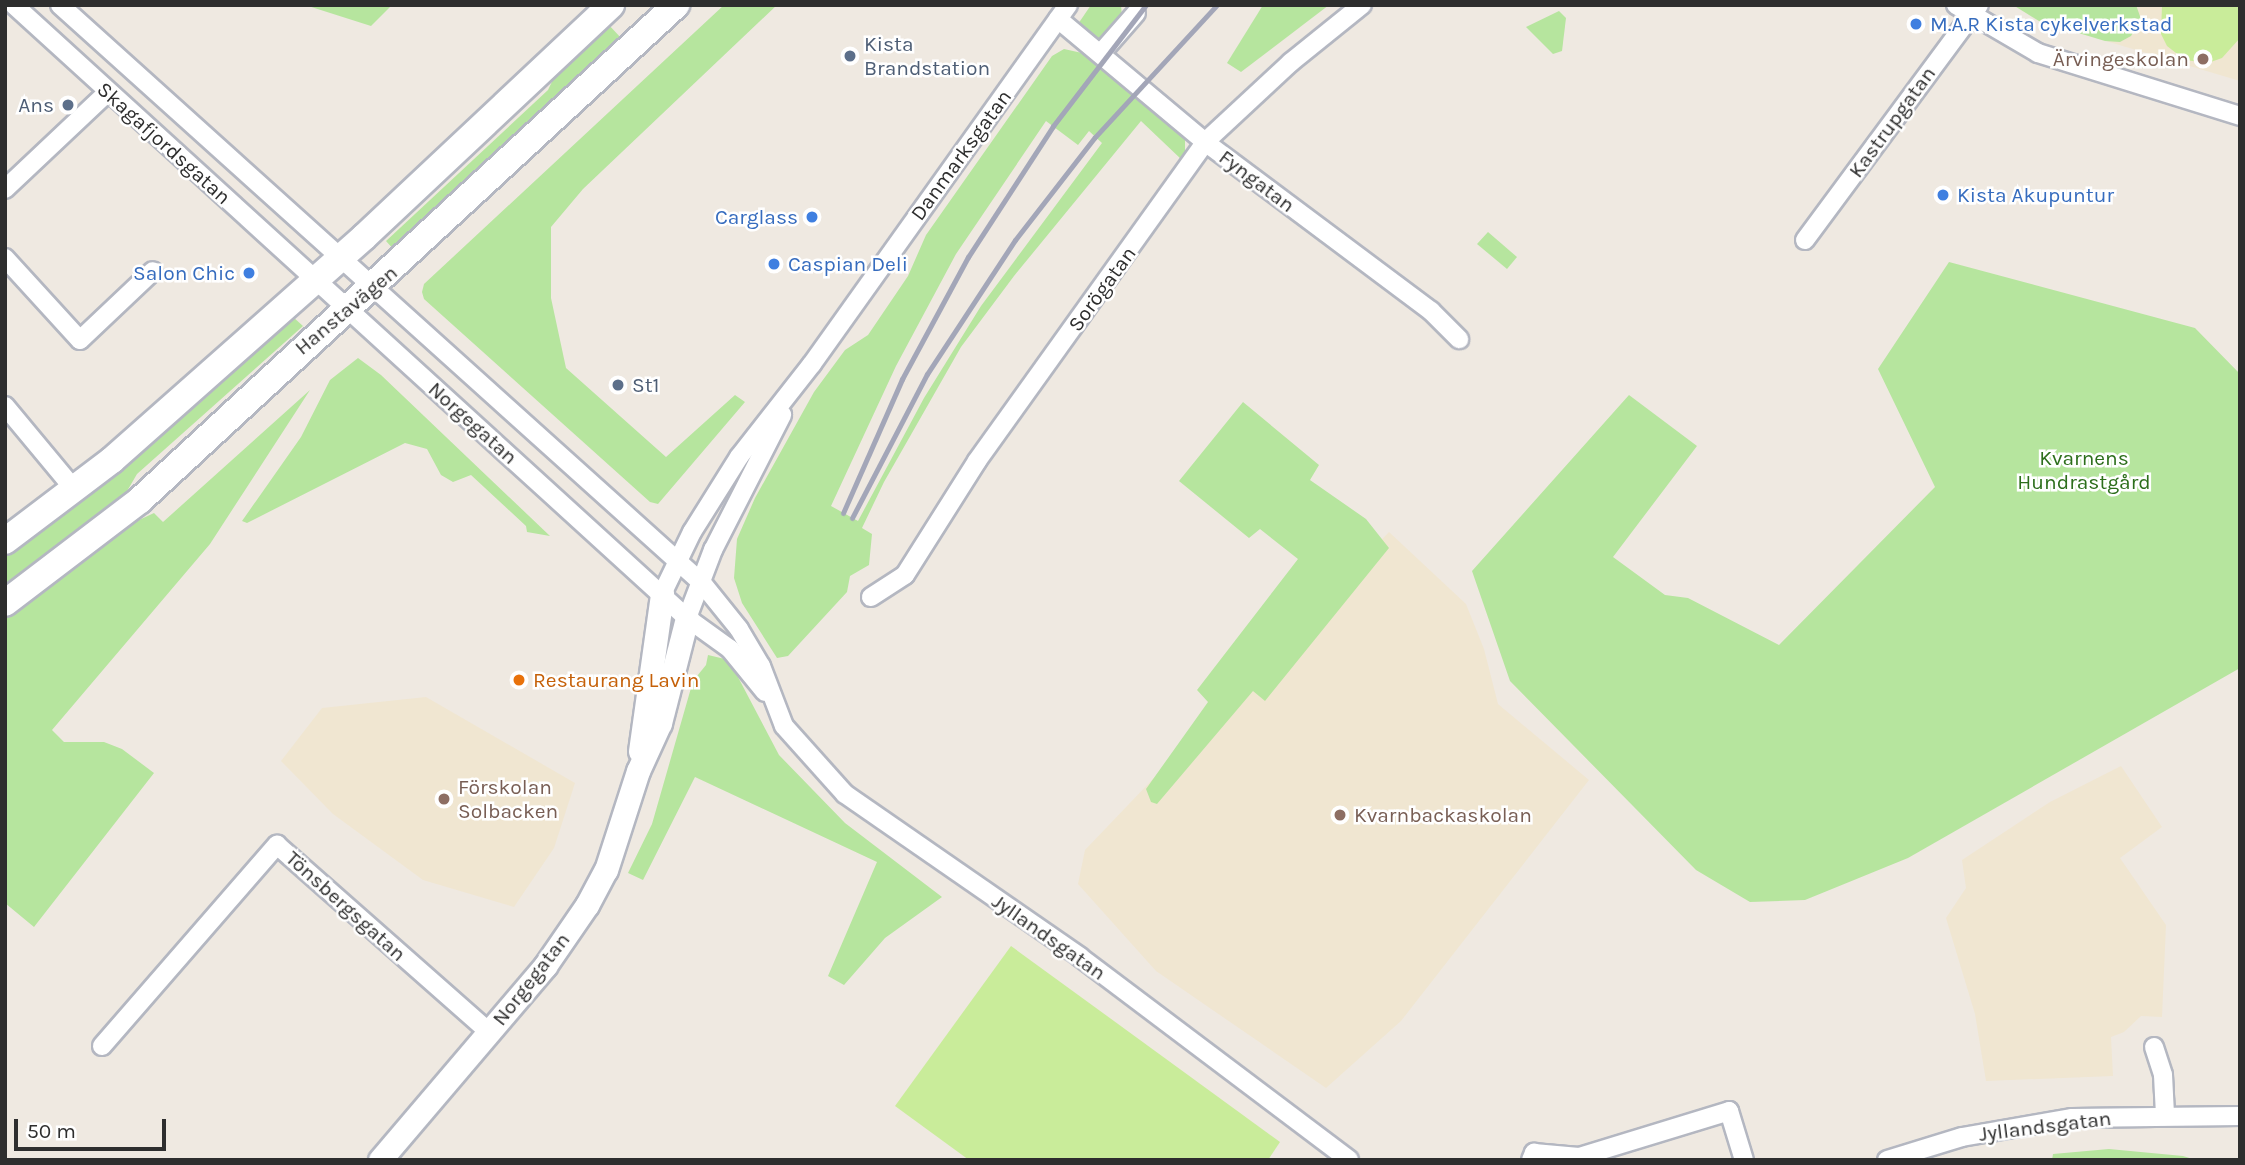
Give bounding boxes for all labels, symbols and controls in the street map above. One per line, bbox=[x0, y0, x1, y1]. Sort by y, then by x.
place label: M.A.R Kista cykelverkstad bbox=[1930, 11, 2172, 37]
marker: M.A.R Kista cykelverkstad bbox=[1908, 16, 1924, 32]
place label: Kista Brandstation bbox=[864, 31, 990, 81]
place label: Ärvingeskolan bbox=[2053, 46, 2189, 72]
marker: Kista Brandstation bbox=[842, 48, 858, 64]
marker: Ärvingeskolan bbox=[2195, 51, 2211, 67]
street label: Kastrupgatan bbox=[1843, 61, 1941, 183]
street label: Skagafjordsgatan bbox=[92, 76, 236, 210]
street label: Danmarksgatan bbox=[905, 85, 1017, 225]
place label: Ans bbox=[18, 92, 54, 118]
marker: Ans bbox=[60, 97, 76, 113]
street label: Fyngatan bbox=[1214, 144, 1300, 218]
place label: Kista Akupuntur bbox=[1957, 182, 2114, 208]
marker: Kista Akupuntur bbox=[1935, 187, 1951, 203]
place label: Carglass bbox=[715, 204, 798, 230]
marker: Carglass bbox=[804, 209, 820, 225]
street label: Sorögatan bbox=[1063, 242, 1141, 336]
place label: Caspian Deli bbox=[788, 251, 908, 277]
marker: Caspian Deli bbox=[766, 256, 782, 272]
place label: Salon Chic bbox=[133, 260, 235, 286]
street label: Hanstavägen bbox=[290, 260, 402, 360]
marker: Salon Chic bbox=[241, 265, 257, 281]
place label: St1 bbox=[632, 372, 660, 398]
street label: Norgegatan bbox=[423, 376, 523, 470]
marker: St1 bbox=[610, 377, 626, 393]
park label: Kvarnens Hundrastgård bbox=[2017, 445, 2151, 495]
place label: Restaurang Lavin bbox=[533, 667, 699, 693]
marker: Restaurang Lavin bbox=[511, 672, 527, 688]
place label: Förskolan Solbacken bbox=[458, 774, 558, 824]
marker: Förskolan Solbacken bbox=[436, 791, 452, 807]
place label: Kvarnbackaskolan bbox=[1354, 802, 1532, 828]
marker: Kvarnbackaskolan bbox=[1332, 807, 1348, 823]
street label: Tönsbergsgatan bbox=[281, 845, 411, 967]
street label: Jyllandsgatan bbox=[987, 888, 1111, 986]
street label: Norgegatan bbox=[487, 927, 575, 1031]
street label: Jyllandsgatan bbox=[1977, 1105, 2113, 1147]
scale bar bbox=[18, 1106, 170, 1150]
text: 50 m bbox=[27, 1119, 76, 1143]

